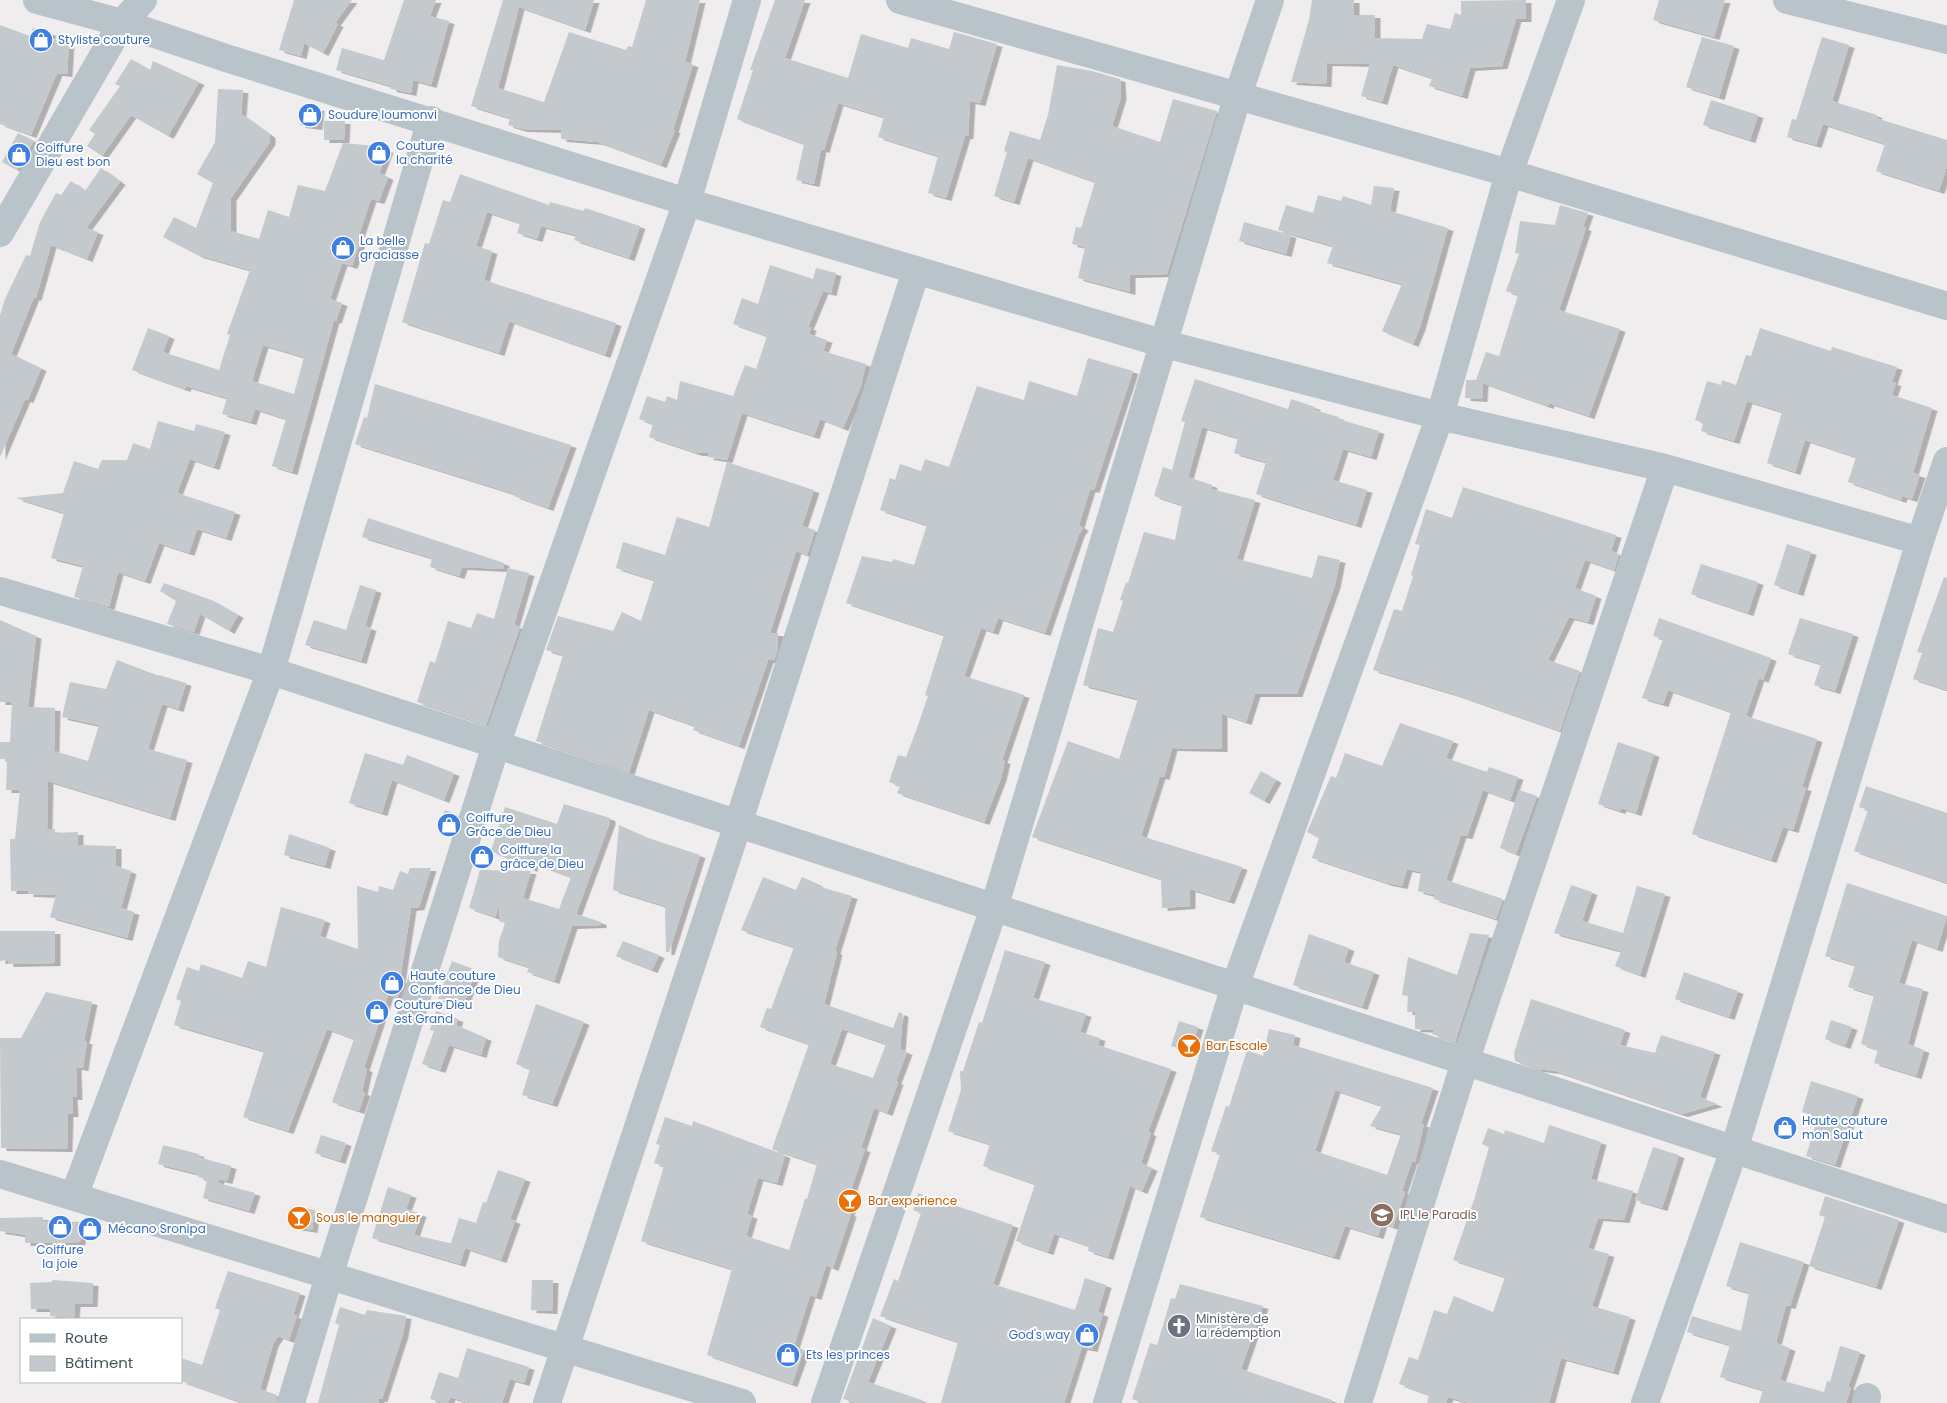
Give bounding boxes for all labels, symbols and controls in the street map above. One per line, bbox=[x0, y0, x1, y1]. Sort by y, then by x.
shop icon: Styliste couture bbox=[28, 27, 54, 53]
place label: Styliste couture bbox=[58, 31, 150, 48]
shop icon: Soudure loumonvi bbox=[297, 102, 323, 128]
place label: Soudure loumonvi bbox=[328, 106, 437, 123]
place label: Couture la charité bbox=[396, 137, 453, 168]
place label: Coiffure Dieu est bon bbox=[36, 139, 111, 170]
shop icon: Couture la charité bbox=[366, 140, 392, 166]
shop icon: Coiffure Dieu est bon bbox=[6, 142, 32, 168]
place label: La belle graciasse bbox=[360, 232, 419, 263]
shop icon: La belle graciasse bbox=[330, 235, 356, 261]
place label: Coiffure Grâce de Dieu bbox=[466, 809, 551, 840]
shop icon: Coiffure Grâce de Dieu bbox=[436, 812, 462, 838]
place label: Coiffure la grâce de Dieu bbox=[500, 841, 584, 872]
shop icon: Coiffure la grâce de Dieu bbox=[469, 844, 495, 870]
place label: Haute couture Confiance de Dieu bbox=[410, 967, 521, 998]
shop icon: Haute couture Confiance de Dieu bbox=[379, 970, 405, 996]
place label: Couture Dieu est Grand bbox=[394, 996, 472, 1027]
shop icon: Couture Dieu est Grand bbox=[364, 999, 390, 1025]
bar icon: Bar Escale bbox=[1176, 1033, 1202, 1059]
place label: Bar Escale bbox=[1206, 1037, 1267, 1054]
place label: Haute couture mon Salut bbox=[1802, 1112, 1888, 1143]
shop icon: Haute couture mon Salut bbox=[1772, 1115, 1798, 1141]
bar icon: Bar experience bbox=[837, 1188, 863, 1214]
place label: Bar experience bbox=[868, 1192, 957, 1209]
school or university icon: IPL le Paradis bbox=[1369, 1202, 1395, 1228]
bar icon: Sous le manguier bbox=[286, 1205, 312, 1231]
place label: IPL le Paradis bbox=[1400, 1206, 1477, 1223]
place label: Sous le manguier bbox=[316, 1209, 421, 1226]
shop icon: Coiffure la joie bbox=[47, 1214, 73, 1240]
shop icon: Mécano Sronipa bbox=[77, 1216, 103, 1242]
place label: Mécano Sronipa bbox=[108, 1220, 206, 1237]
place label: Coiffure la joie bbox=[36, 1241, 84, 1272]
place label: Ministère de la rédemption bbox=[1196, 1310, 1281, 1341]
church icon: Ministère de la rédemption bbox=[1166, 1313, 1192, 1339]
legend bbox=[20, 1318, 182, 1383]
shop icon: God's way bbox=[1074, 1322, 1100, 1348]
place label: God's way bbox=[1009, 1326, 1070, 1343]
text: Route bbox=[65, 1327, 108, 1348]
shop icon: Ets les princes bbox=[775, 1342, 801, 1368]
place label: Ets les princes bbox=[806, 1346, 890, 1363]
text: Bâtiment bbox=[65, 1352, 133, 1373]

